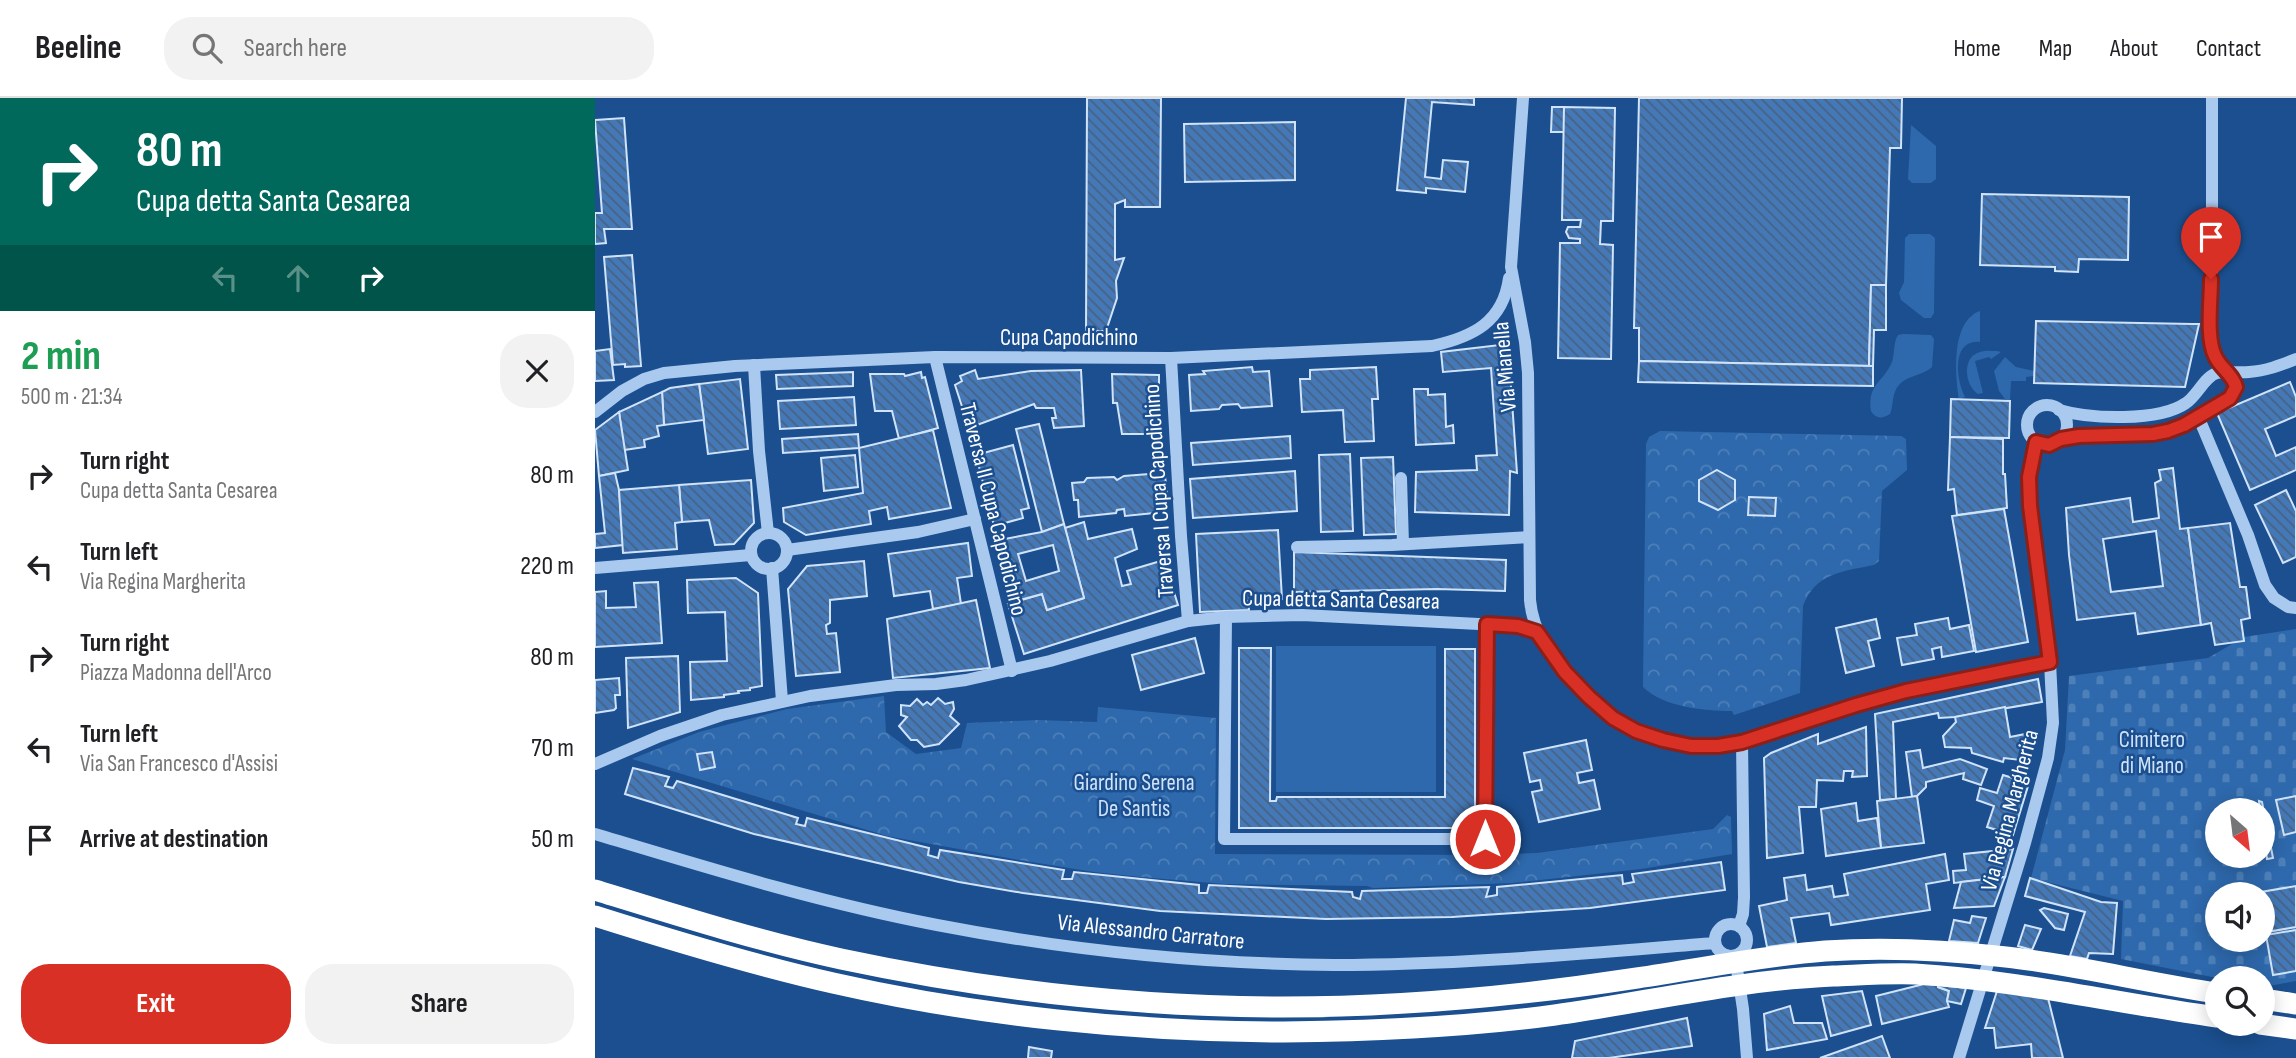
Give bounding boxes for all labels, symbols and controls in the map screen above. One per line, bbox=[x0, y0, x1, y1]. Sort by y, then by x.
search box bbox=[164, 17, 654, 80]
text: Beeline bbox=[35, 28, 122, 68]
icon: search bbox=[188, 29, 226, 67]
text: Search here bbox=[244, 33, 347, 64]
text: Home bbox=[1953, 34, 2001, 63]
text: Map bbox=[2039, 34, 2072, 63]
text: About bbox=[2110, 34, 2158, 63]
text: Contact bbox=[2196, 34, 2261, 63]
text: 80 m bbox=[136, 122, 223, 181]
icon: right bbox=[21, 126, 112, 217]
text: Cupa detta Santa Cesarea bbox=[136, 182, 411, 221]
pin bbox=[2181, 207, 2241, 279]
icon: arrive bbox=[2192, 218, 2230, 256]
icon: left bbox=[206, 259, 244, 297]
icon: ahead bbox=[279, 259, 317, 297]
icon: right bbox=[352, 259, 390, 297]
street label: Via Mianella bbox=[1487, 321, 1523, 413]
street label: Cupa Capodichino bbox=[1000, 324, 1138, 352]
text: 2 min bbox=[21, 331, 101, 382]
button: close bbox=[500, 334, 574, 408]
text: 500 m · 21:34 bbox=[21, 383, 122, 411]
street label: Traversa I Cupa Capodichino bbox=[1138, 383, 1180, 599]
street label: Traversa II Cupa Capodichino bbox=[953, 400, 1033, 619]
text: Turn right bbox=[80, 446, 169, 477]
icon: right bbox=[21, 457, 59, 495]
text: 80 m bbox=[530, 460, 574, 491]
text: Cupa detta Santa Cesarea bbox=[80, 477, 278, 505]
text: Turn left bbox=[80, 537, 158, 568]
icon: left bbox=[21, 548, 59, 586]
text: 220 m bbox=[520, 551, 574, 582]
text: Via Regina Margherita bbox=[80, 568, 246, 596]
street label: Cupa detta Santa Cesarea bbox=[1242, 584, 1440, 616]
text: Turn right bbox=[80, 628, 169, 659]
icon: right bbox=[21, 639, 59, 677]
text: 80 m bbox=[530, 642, 574, 673]
text: Piazza Madonna dell'Arco bbox=[80, 659, 272, 687]
text: Turn left bbox=[80, 719, 158, 750]
street label: Via Regina Margherita bbox=[1975, 726, 2045, 894]
park label: Cimitero di Miano bbox=[2119, 726, 2185, 780]
icon: left bbox=[21, 730, 59, 768]
text: 70 m bbox=[531, 733, 574, 764]
text: Via San Francesco d'Assisi bbox=[80, 750, 278, 778]
park label: Giardino Serena De Santis bbox=[1073, 769, 1195, 823]
north arrow bbox=[2205, 798, 2275, 868]
map controls bbox=[2205, 798, 2275, 1036]
position arrow bbox=[1448, 802, 1522, 876]
icon: arrive bbox=[21, 821, 59, 859]
text: Arrive at destination bbox=[80, 824, 268, 855]
text: 50 m bbox=[531, 824, 574, 855]
button: sound bbox=[2205, 882, 2275, 952]
street label: Via Alessandro Carratore bbox=[1056, 908, 1246, 956]
button: Exit bbox=[21, 964, 291, 1044]
button: Share bbox=[305, 964, 574, 1044]
button: search bbox=[2205, 966, 2275, 1036]

